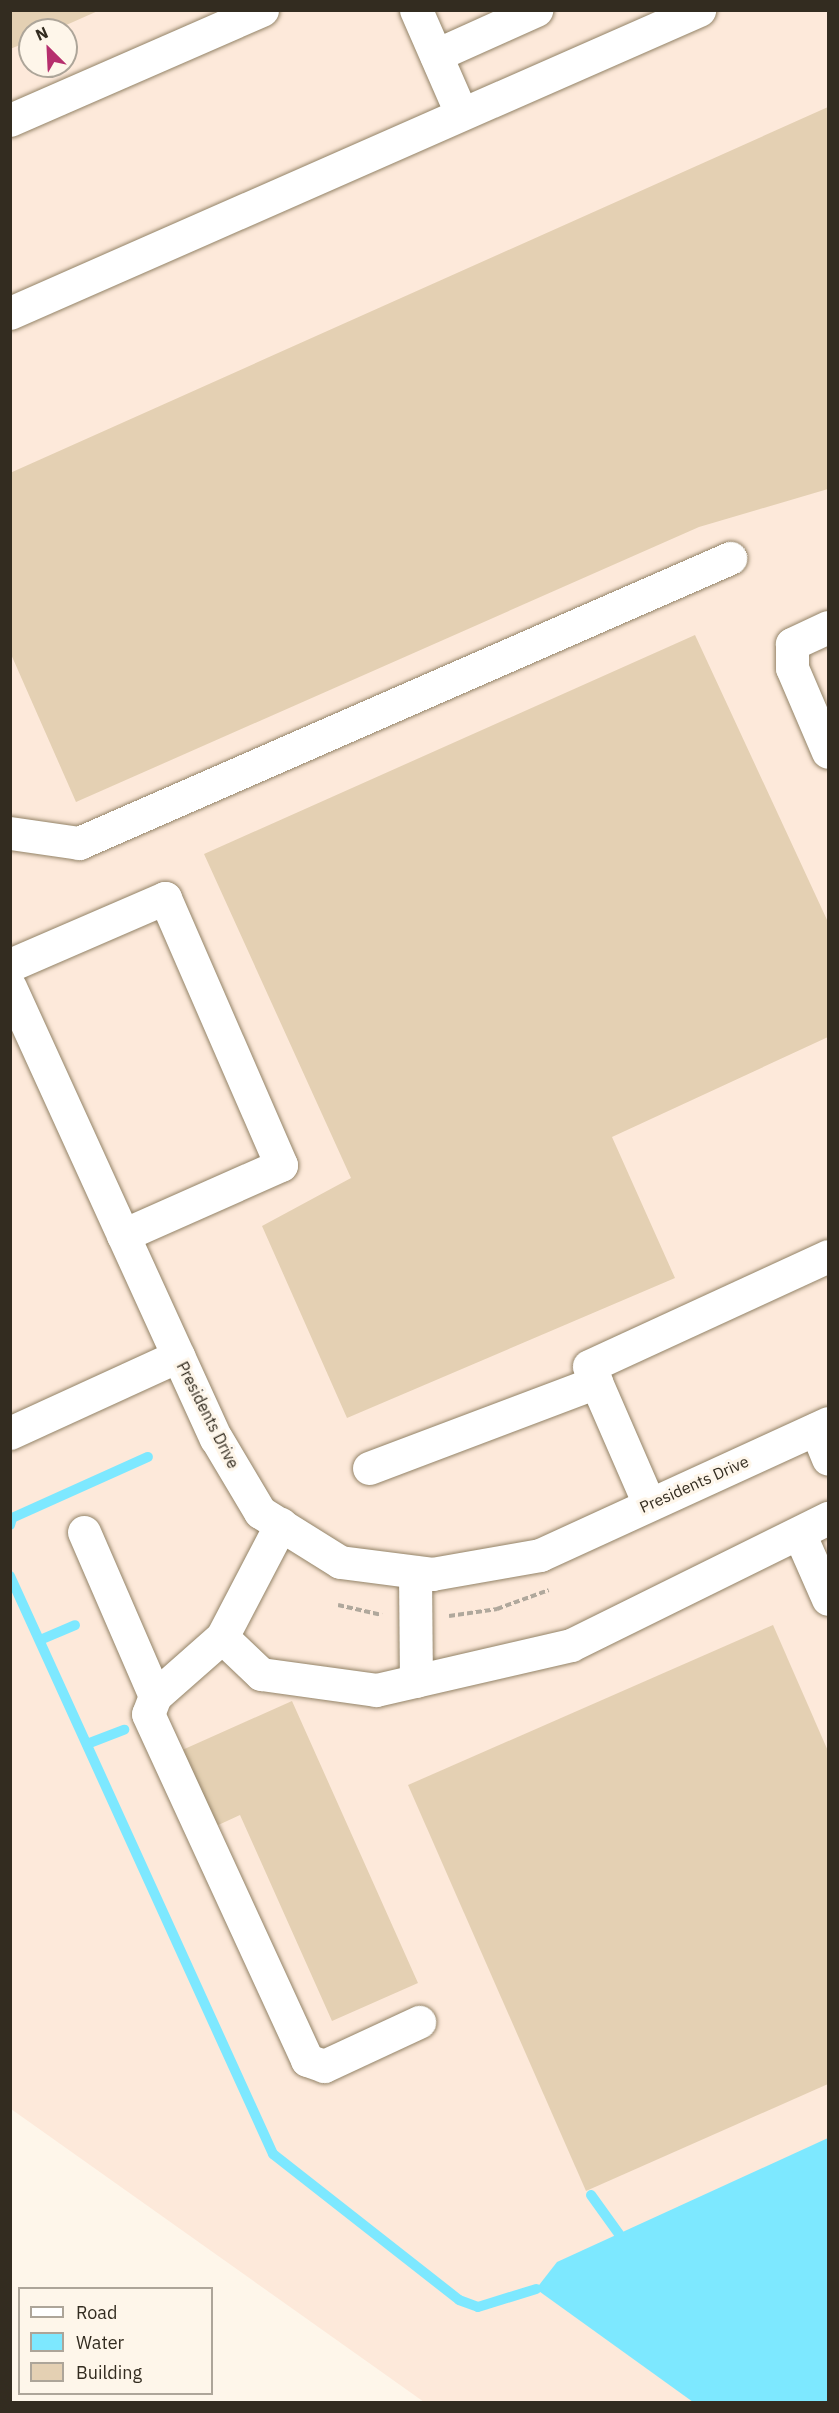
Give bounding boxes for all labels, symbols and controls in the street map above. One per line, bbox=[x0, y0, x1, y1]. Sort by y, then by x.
north arrow bbox=[18, 18, 78, 78]
text: N bbox=[32, 22, 51, 45]
street label: Presidents Drive bbox=[173, 1358, 243, 1472]
street label: Presidents Drive bbox=[636, 1451, 752, 1517]
legend bbox=[18, 2287, 213, 2395]
text: Road bbox=[76, 2301, 117, 2324]
text: Water bbox=[76, 2331, 124, 2354]
text: Building bbox=[76, 2361, 142, 2384]

